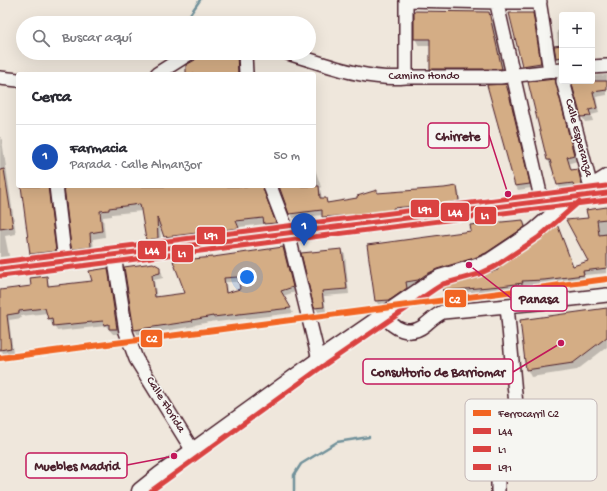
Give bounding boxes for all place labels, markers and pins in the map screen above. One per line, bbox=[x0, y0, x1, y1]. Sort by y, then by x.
callout: Chirrete bbox=[428, 123, 489, 148]
pin: 1 bbox=[291, 213, 317, 246]
callout: Panasa bbox=[511, 286, 567, 311]
callout: Consultorio de Barriomar bbox=[363, 359, 513, 384]
callout: Muebles Madrid bbox=[26, 453, 127, 478]

